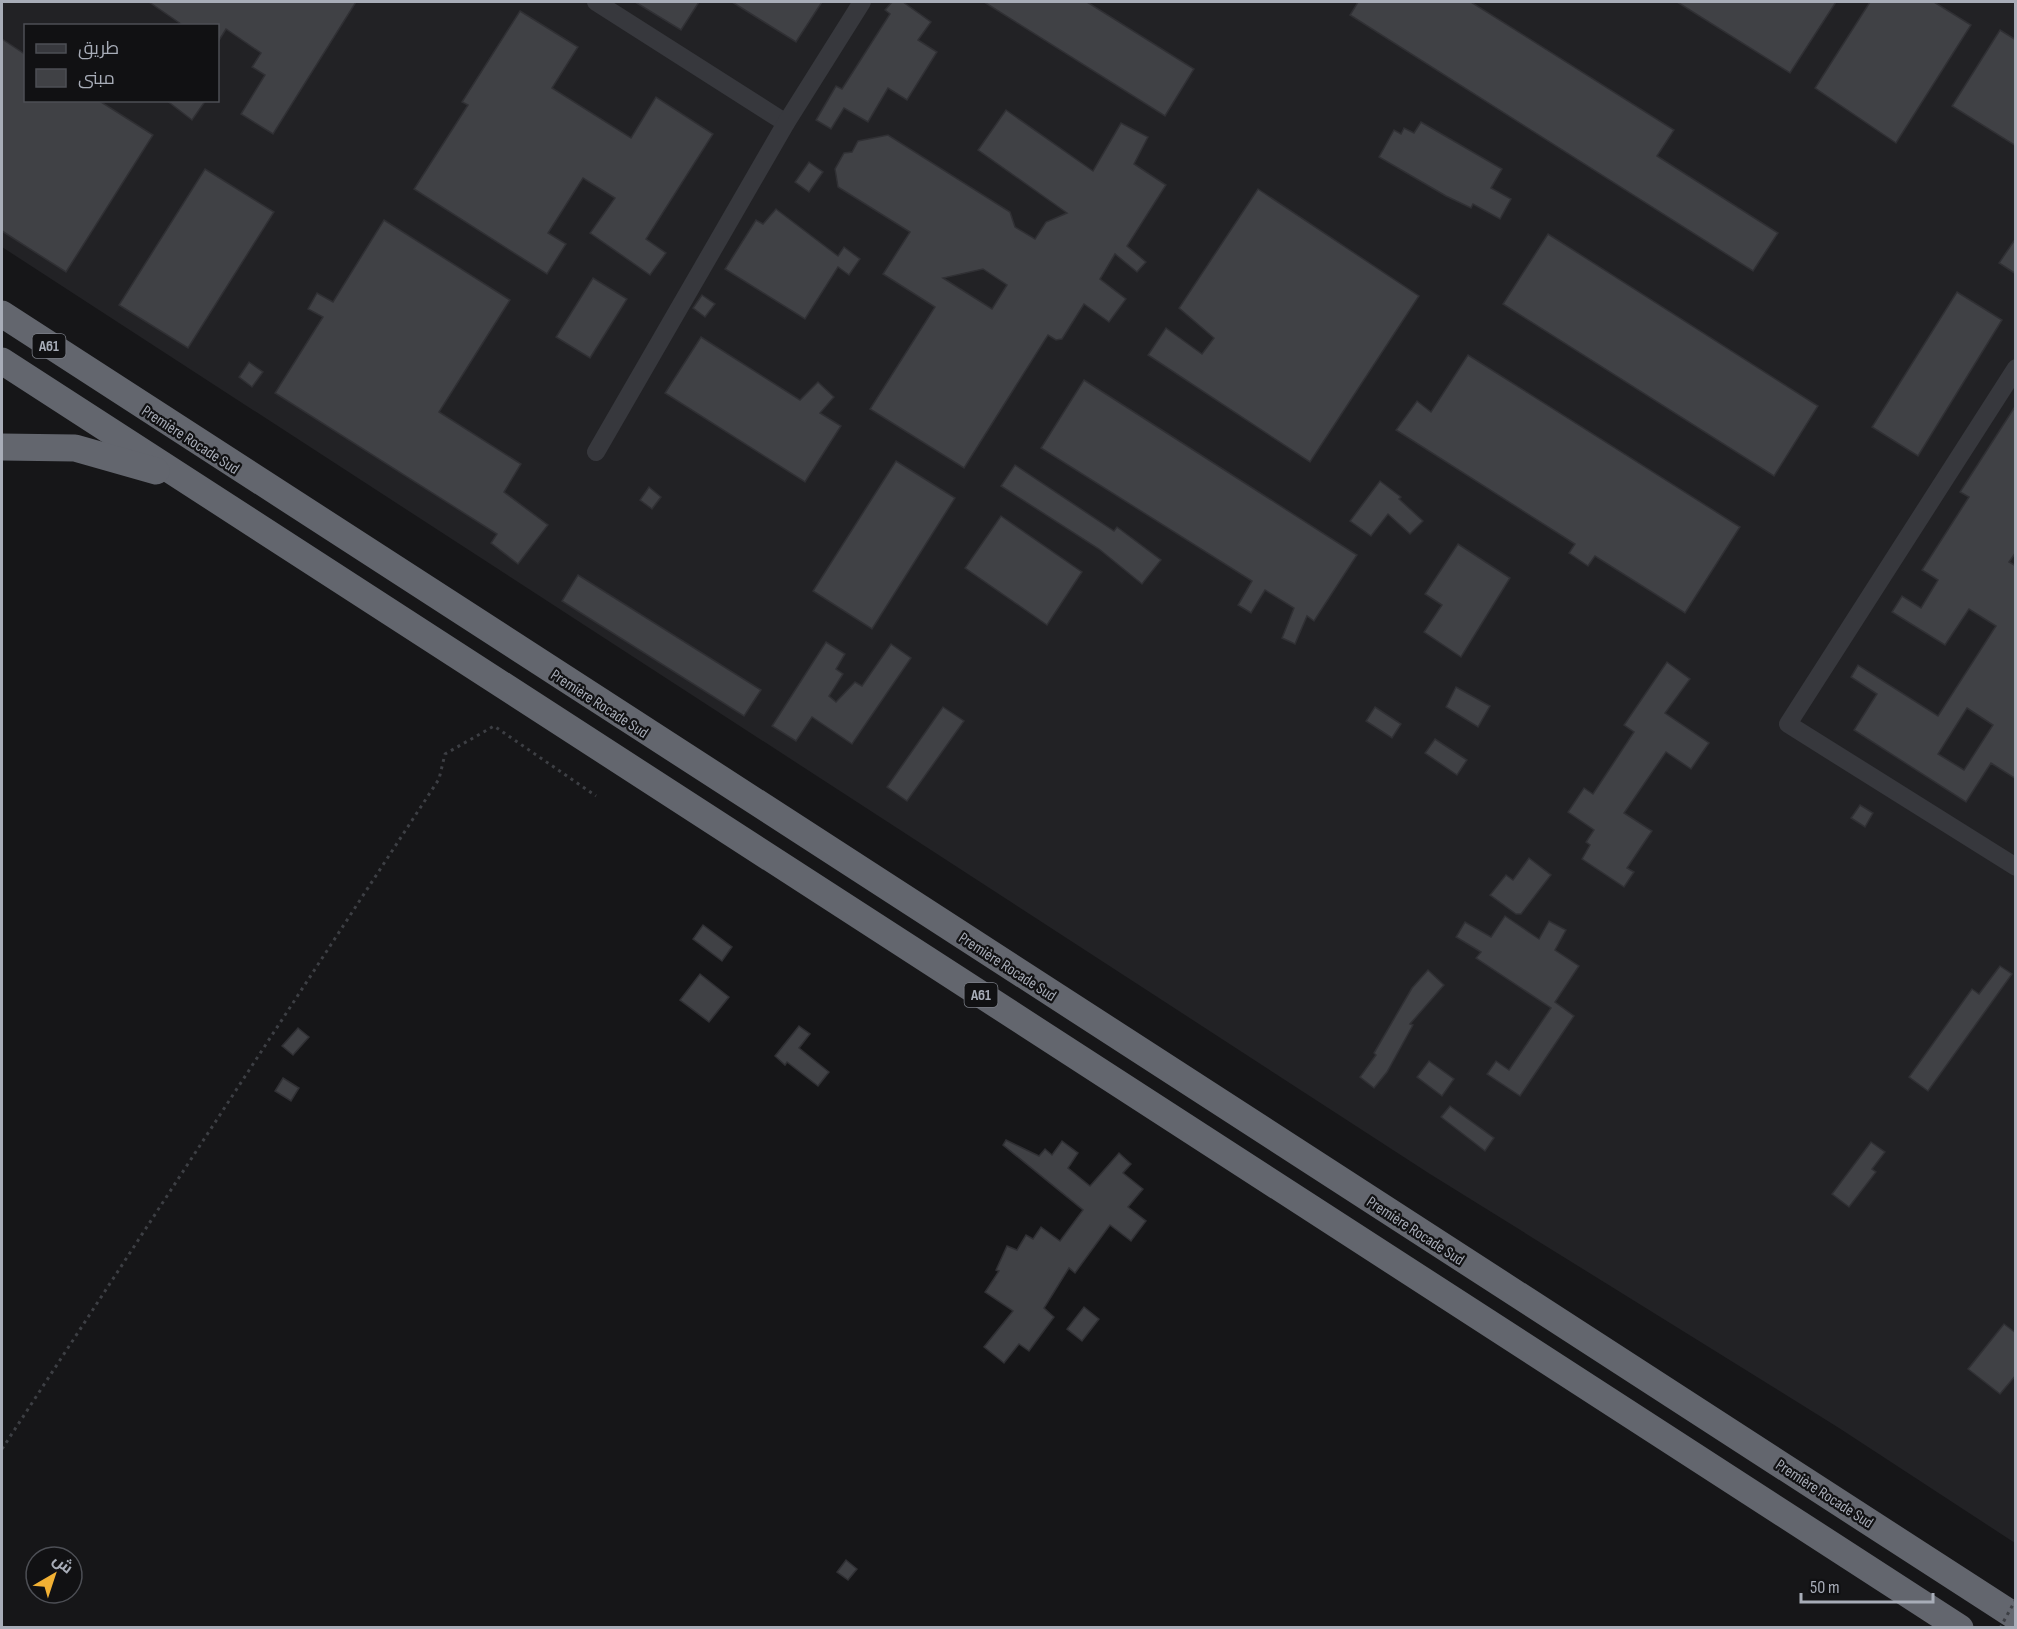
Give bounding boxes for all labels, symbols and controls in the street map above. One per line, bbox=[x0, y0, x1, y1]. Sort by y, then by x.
legend bbox=[24, 24, 219, 102]
text: طريق bbox=[78, 38, 119, 60]
text: مبنى bbox=[78, 68, 115, 89]
road number: A61 bbox=[32, 334, 66, 358]
street label: Première Rocade Sud bbox=[138, 402, 243, 479]
street label: Première Rocade Sud bbox=[547, 666, 652, 743]
street label: Première Rocade Sud bbox=[955, 929, 1060, 1006]
road number: A61 bbox=[964, 983, 998, 1007]
street label: Première Rocade Sud bbox=[1363, 1193, 1468, 1270]
street label: Première Rocade Sud bbox=[1772, 1456, 1877, 1533]
north arrow bbox=[24, 1545, 84, 1605]
text: ش bbox=[49, 1551, 76, 1578]
scale bar bbox=[1801, 1566, 1933, 1604]
text: 50 m bbox=[1810, 1577, 1840, 1598]

